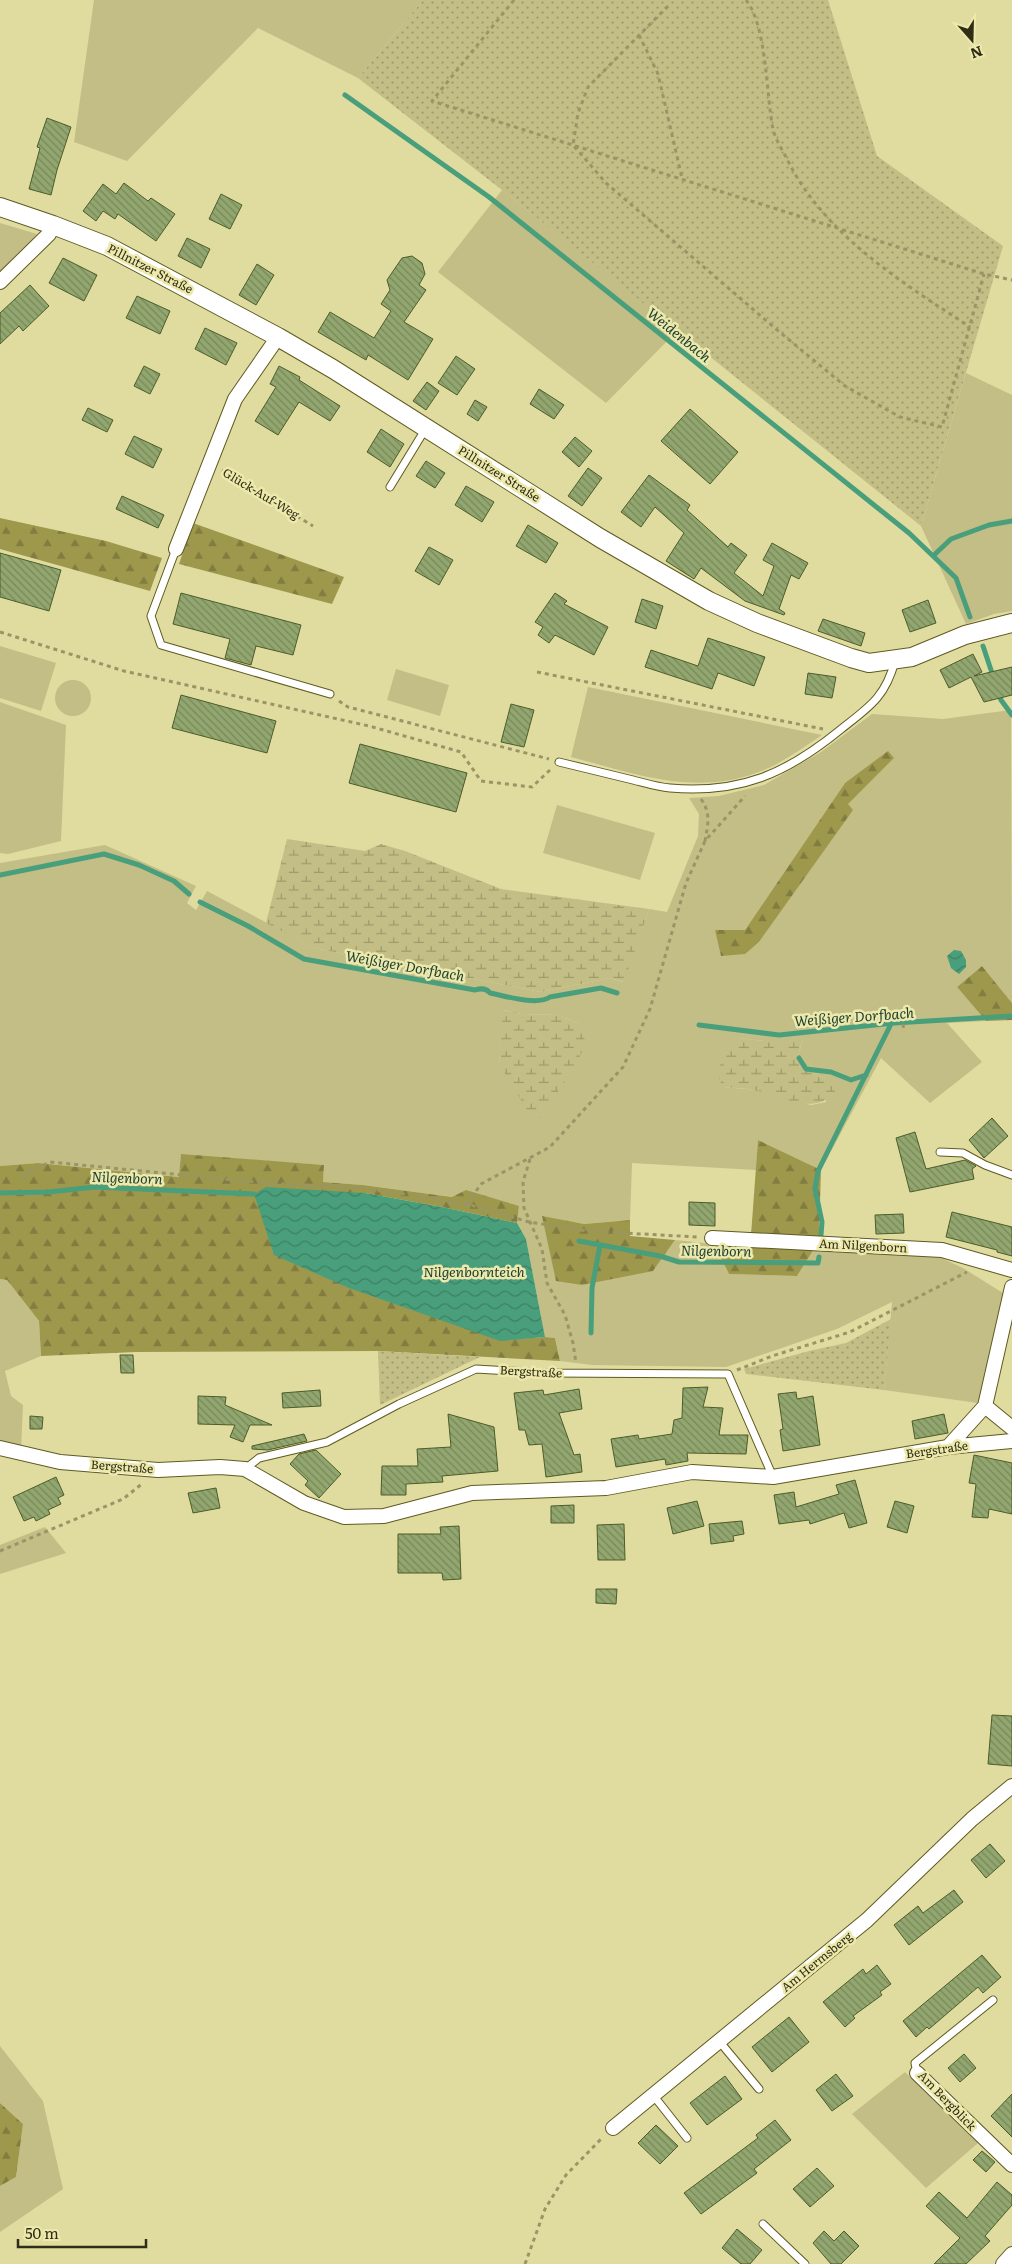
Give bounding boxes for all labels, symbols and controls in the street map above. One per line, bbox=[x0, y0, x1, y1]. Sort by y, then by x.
north arrow bbox=[947, 15, 997, 65]
text: N bbox=[968, 42, 986, 65]
street label: Pillnitzer Straße bbox=[105, 239, 196, 297]
water label: Weidenbach bbox=[643, 302, 716, 367]
street label: Pillnitzer Straße bbox=[455, 441, 544, 506]
street label: Glück-Auf-Weg bbox=[220, 463, 304, 523]
water label: Weißiger Dorfbach bbox=[344, 945, 467, 985]
water label: Weißiger Dorfbach bbox=[793, 1002, 915, 1030]
water label: Nilgenborn bbox=[91, 1166, 164, 1188]
street label: Am Nilgenborn bbox=[819, 1234, 908, 1256]
water label: Nilgenborn bbox=[680, 1239, 752, 1261]
water label: Nilgenbornteich bbox=[423, 1261, 526, 1281]
street label: Bergstraße bbox=[499, 1360, 563, 1382]
street label: Bergstraße bbox=[905, 1436, 969, 1462]
street label: Bergstraße bbox=[90, 1455, 154, 1477]
street label: Am Hermsberg bbox=[777, 1927, 856, 1996]
street label: Am Bergblick bbox=[914, 2066, 981, 2135]
scale bar bbox=[18, 2216, 145, 2248]
text: 50 m bbox=[25, 2221, 59, 2244]

